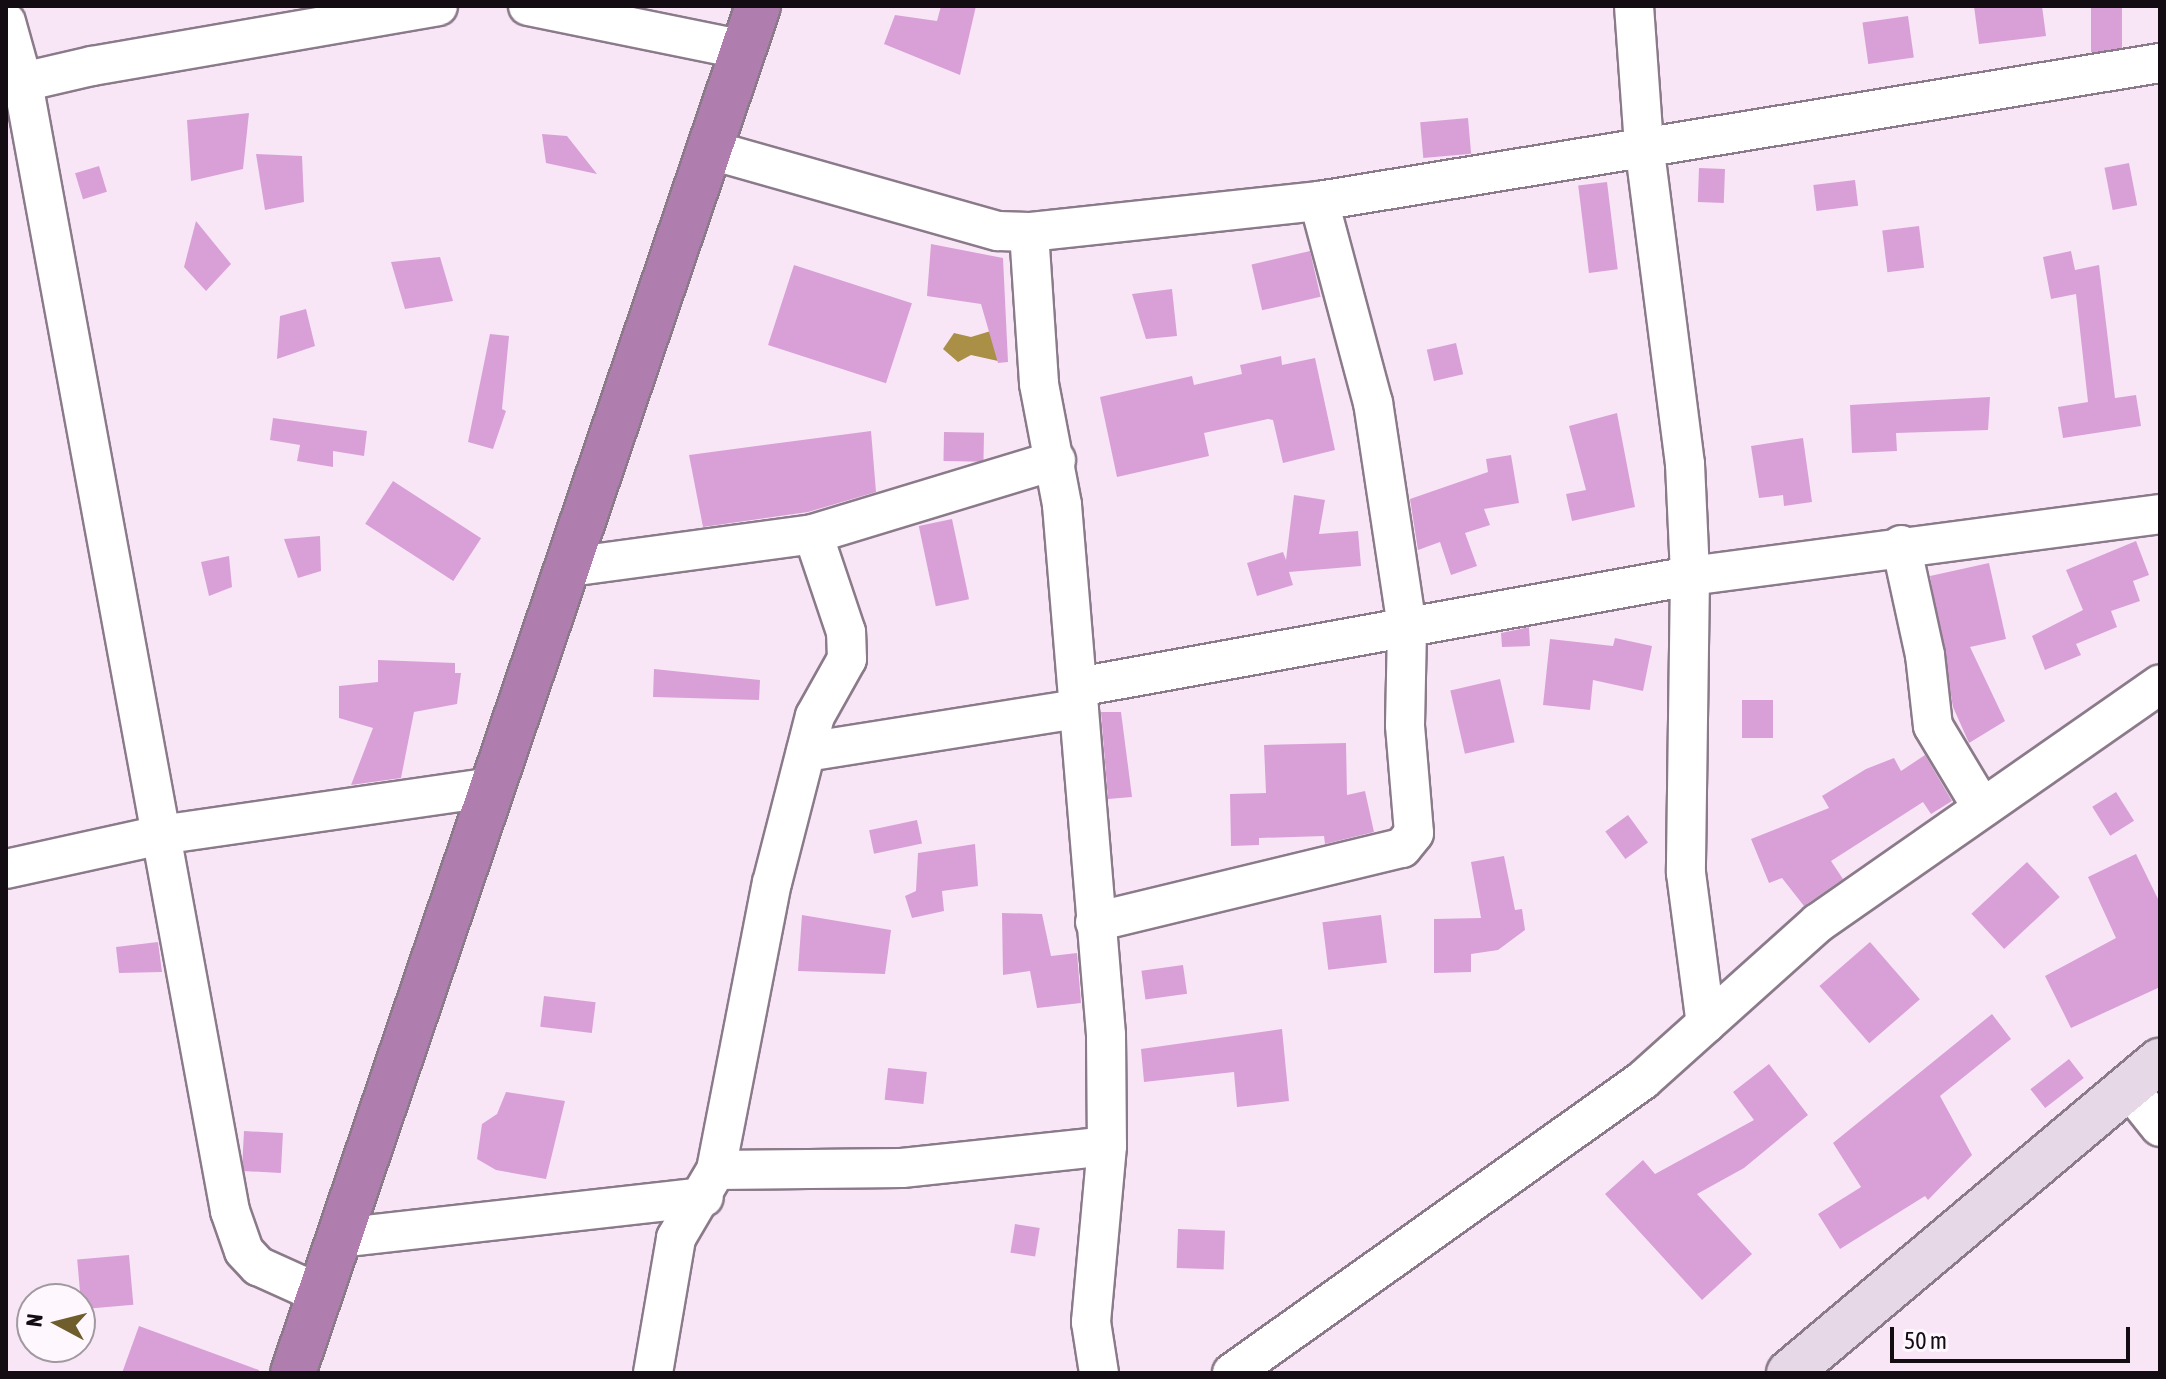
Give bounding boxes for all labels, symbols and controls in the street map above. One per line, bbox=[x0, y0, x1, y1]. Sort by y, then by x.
north arrow bbox=[16, 1283, 96, 1363]
scale bar bbox=[1894, 1311, 2134, 1361]
text: N bbox=[20, 1312, 48, 1328]
text: 50 m bbox=[1904, 1327, 1947, 1354]

